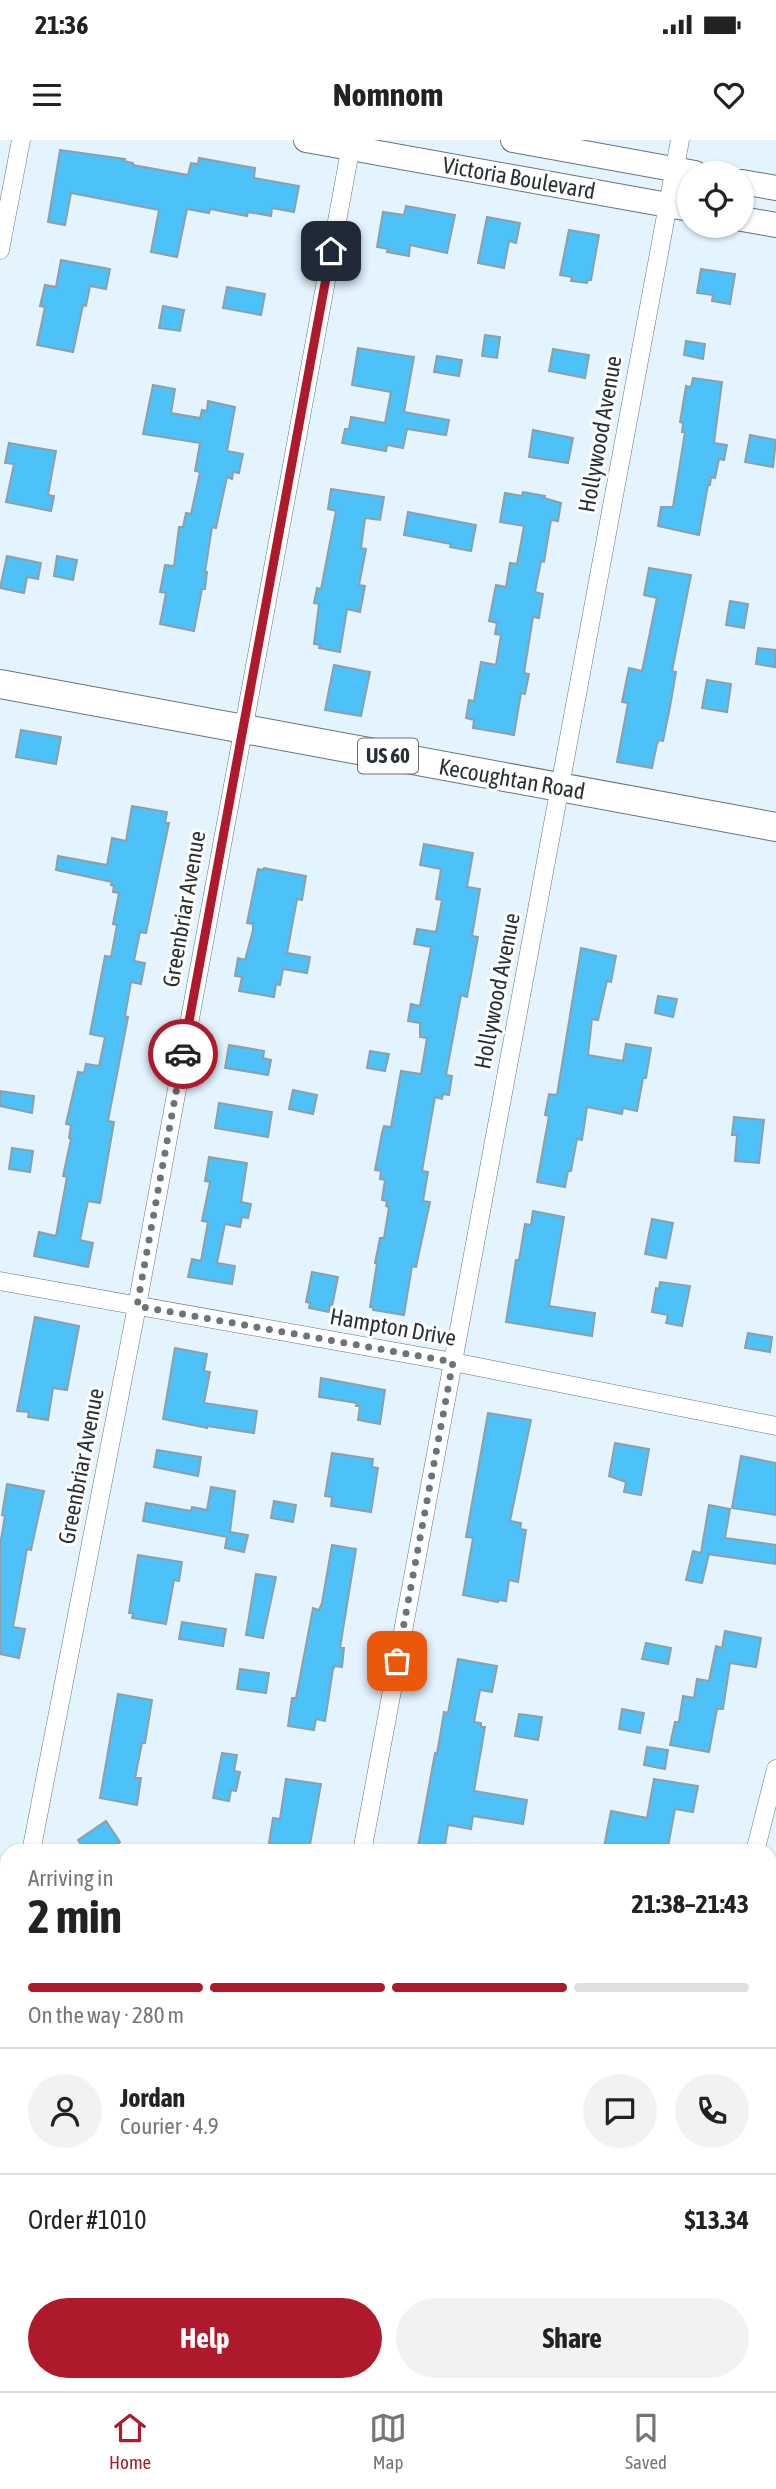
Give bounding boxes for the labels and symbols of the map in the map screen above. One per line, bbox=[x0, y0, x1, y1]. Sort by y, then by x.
street label: Victoria Boulevard bbox=[441, 152, 597, 204]
pin bbox=[301, 221, 361, 281]
street label: Hollywood Avenue bbox=[573, 354, 627, 514]
road number: US 60 bbox=[358, 738, 418, 774]
street label: Kecoughtan Road bbox=[437, 753, 587, 805]
street label: Greenbriar Avenue bbox=[157, 829, 211, 989]
street label: Hollywood Avenue bbox=[469, 911, 525, 1071]
courier bbox=[148, 1019, 218, 1089]
street label: Hampton Drive bbox=[328, 1303, 458, 1351]
street label: Greenbriar Avenue bbox=[53, 1386, 109, 1546]
pin bbox=[367, 1631, 427, 1691]

